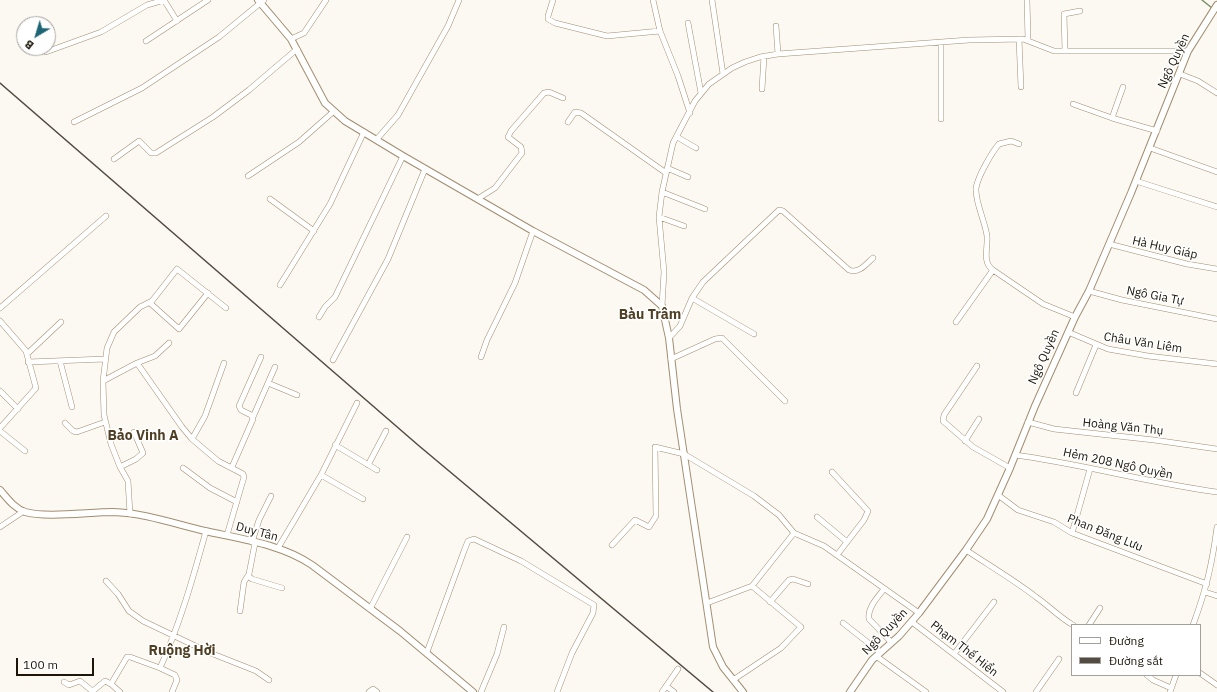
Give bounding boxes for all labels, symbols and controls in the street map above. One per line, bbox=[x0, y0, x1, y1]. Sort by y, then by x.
north arrow bbox=[16, 16, 56, 56]
street label: Ngô Quyền bbox=[1155, 31, 1193, 91]
text: B bbox=[22, 37, 36, 52]
street label: Hà Huy Giáp bbox=[1131, 233, 1199, 263]
street label: Ngô Gia Tự bbox=[1125, 283, 1185, 309]
district label: Bàu Trâm bbox=[619, 307, 681, 323]
street label: Ngô Quyền bbox=[1025, 327, 1063, 387]
street label: Châu Văn Liêm bbox=[1103, 330, 1183, 356]
street label: Hoàng Văn Thụ bbox=[1082, 416, 1164, 438]
district label: Bảo Vinh A bbox=[107, 428, 179, 444]
street label: Hẻm 208 Ngô Quyền bbox=[1062, 445, 1174, 483]
street label: Phan Đăng Lưu bbox=[1065, 511, 1145, 555]
street label: Duy Tân bbox=[234, 519, 280, 545]
street label: Ngô Quyền bbox=[859, 606, 911, 658]
street label: Phạm Thế Hiển bbox=[927, 618, 1001, 680]
legend bbox=[1071, 624, 1201, 676]
text: Đường bbox=[1109, 633, 1144, 648]
district label: Ruộng Hời bbox=[148, 643, 216, 659]
scale bar bbox=[18, 650, 96, 676]
text: Đường sắt bbox=[1109, 653, 1163, 668]
text: 100 m bbox=[23, 657, 58, 672]

